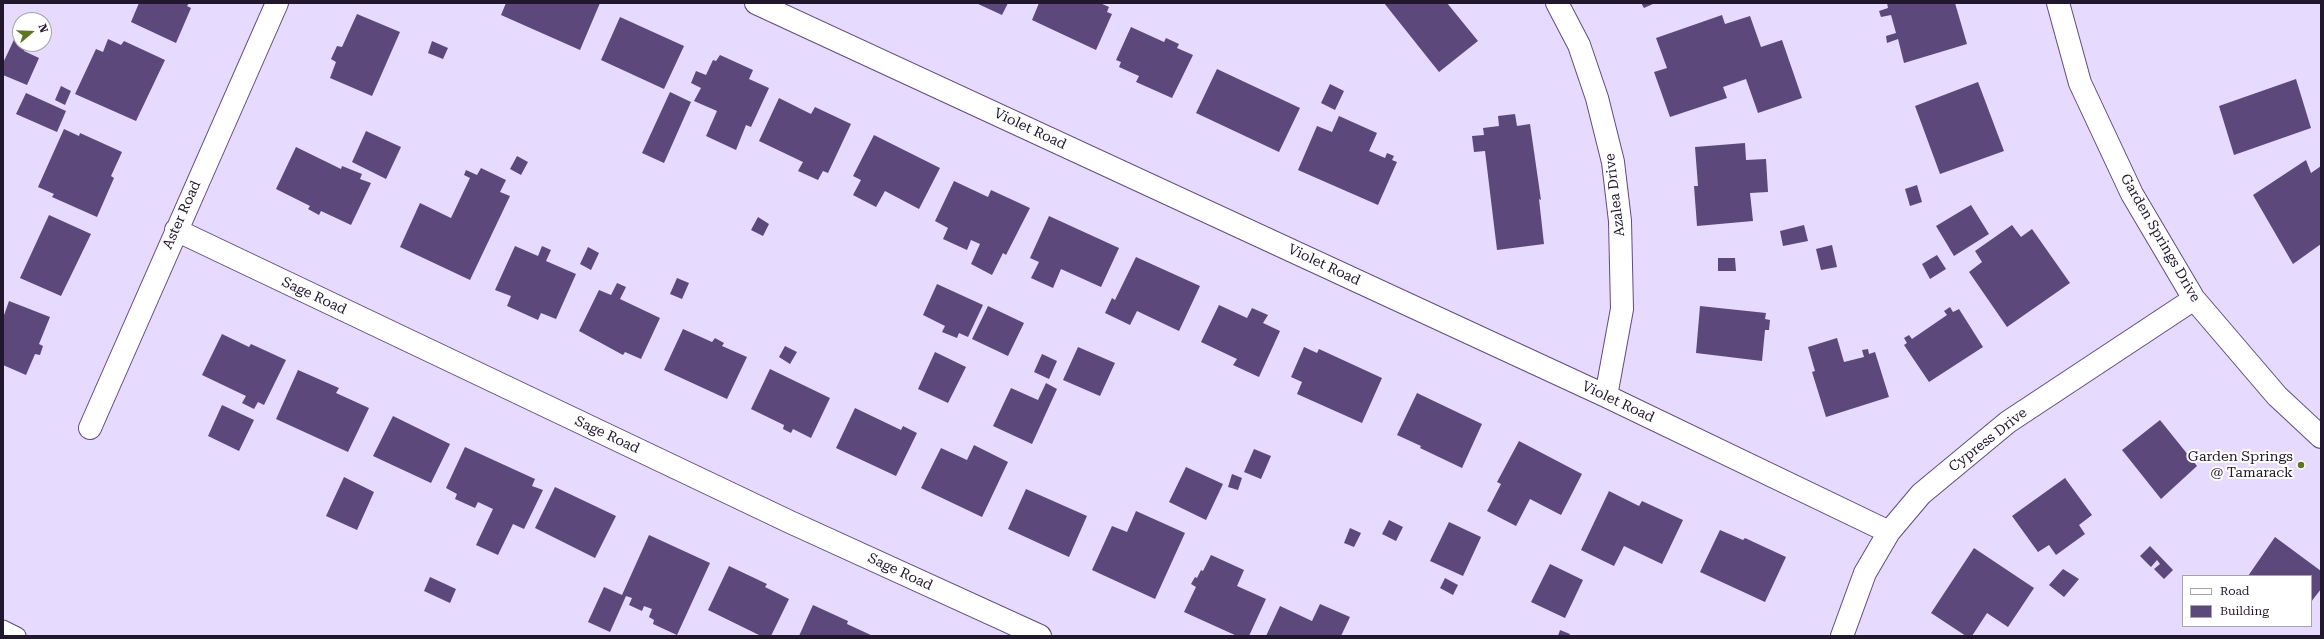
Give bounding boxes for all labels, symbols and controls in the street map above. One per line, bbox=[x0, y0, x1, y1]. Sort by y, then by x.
north arrow bbox=[12, 12, 52, 52]
text: N bbox=[35, 22, 50, 34]
street label: Violet Road bbox=[991, 105, 1069, 153]
street label: Azalea Drive bbox=[1602, 152, 1628, 238]
street label: Garden Springs Drive bbox=[2116, 171, 2204, 305]
street label: Aster Road bbox=[159, 178, 205, 252]
street label: Violet Road bbox=[1285, 241, 1363, 289]
street label: Sage Road bbox=[279, 274, 349, 318]
street label: Violet Road bbox=[1579, 378, 1657, 426]
street label: Cypress Drive bbox=[1946, 404, 2030, 476]
street label: Sage Road bbox=[572, 413, 642, 457]
place label: Garden Springs @ Tamarack bbox=[2188, 449, 2293, 482]
marker: Garden Springs @ Tamarack bbox=[2296, 460, 2306, 470]
street label: Sage Road bbox=[865, 550, 935, 594]
legend bbox=[2182, 575, 2312, 627]
text: Road bbox=[2220, 584, 2249, 598]
text: Building bbox=[2220, 604, 2269, 618]

